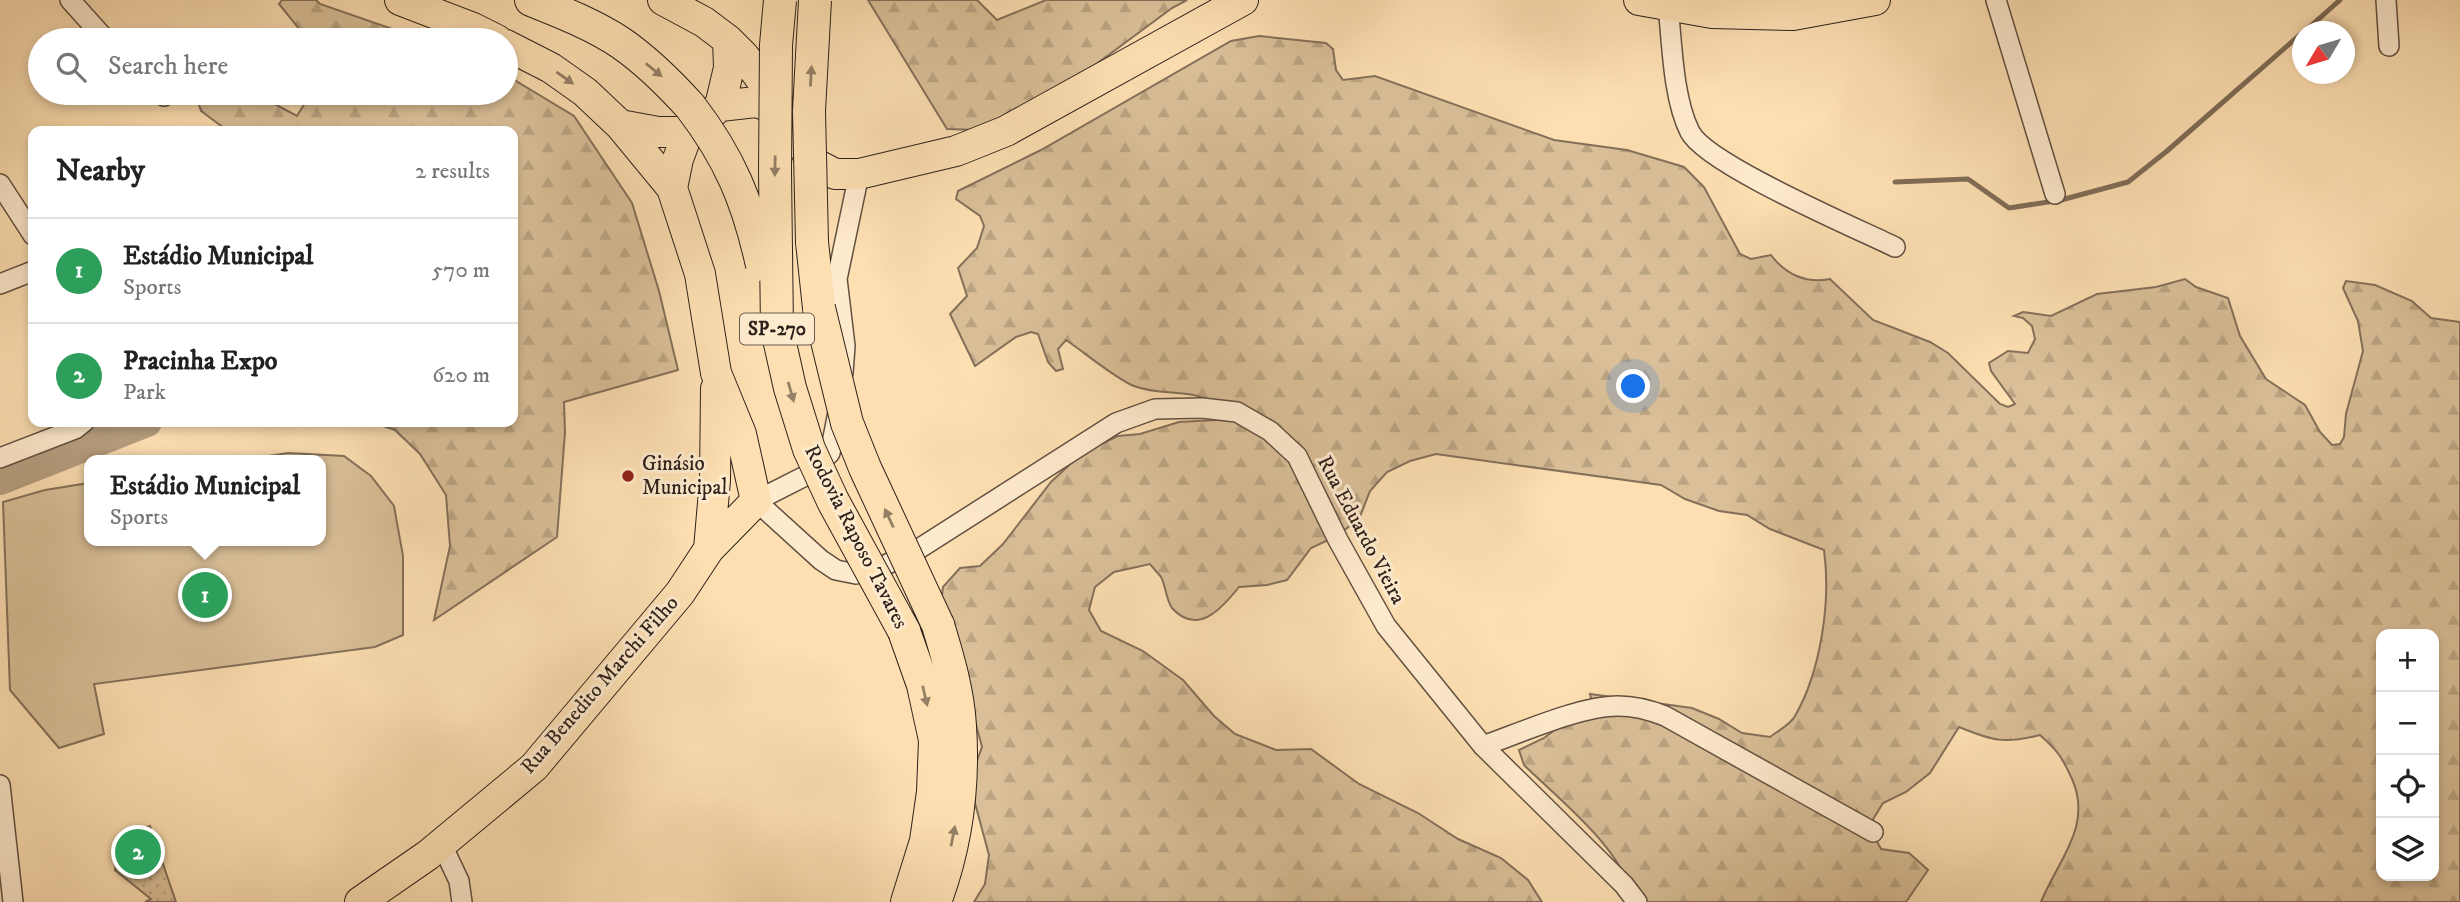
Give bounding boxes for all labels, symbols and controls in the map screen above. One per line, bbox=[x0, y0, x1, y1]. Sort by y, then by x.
north arrow bbox=[2292, 21, 2355, 84]
search box bbox=[28, 28, 518, 105]
icon: search bbox=[52, 48, 90, 86]
text: Search here bbox=[108, 50, 228, 83]
one-way arrow bbox=[644, 62, 662, 77]
one-way arrow bbox=[805, 65, 816, 87]
one-way arrow bbox=[556, 71, 574, 85]
text: Nearby bbox=[56, 153, 145, 190]
one-way arrow bbox=[769, 155, 781, 177]
text: 2 results bbox=[415, 157, 490, 186]
text: Estádio Municipal bbox=[123, 240, 313, 273]
text: 1 bbox=[75, 256, 83, 285]
text: 570 m bbox=[432, 256, 490, 285]
text: Sports bbox=[123, 273, 181, 302]
road number: SP-270 bbox=[740, 314, 814, 344]
text: Pracinha Expo bbox=[123, 345, 277, 378]
text: 2 bbox=[73, 361, 85, 390]
text: 620 m bbox=[432, 361, 490, 390]
your location bbox=[1616, 369, 1650, 403]
text: Park bbox=[123, 378, 166, 407]
one-way arrow bbox=[787, 382, 797, 403]
street label: Rodovia Raposo Tavares bbox=[798, 441, 914, 633]
place label: Ginásio Municipal bbox=[642, 451, 728, 501]
street label: Rua Eduardo Vieira bbox=[1311, 451, 1411, 609]
popup bbox=[84, 455, 326, 546]
marker: Ginásio Municipal bbox=[620, 468, 636, 484]
text: Estádio Municipal bbox=[110, 470, 300, 503]
text: Sports bbox=[110, 503, 168, 532]
one-way arrow bbox=[883, 508, 894, 529]
pin: 1 bbox=[182, 569, 228, 621]
street label: Rua Benedito Marchi Filho bbox=[515, 590, 685, 780]
map controls bbox=[2376, 629, 2439, 881]
button: + bbox=[2376, 629, 2439, 692]
one-way arrow bbox=[920, 685, 931, 707]
button: − bbox=[2376, 692, 2439, 755]
button: locate bbox=[2376, 755, 2439, 818]
button: layers bbox=[2376, 818, 2439, 881]
one-way arrow bbox=[948, 825, 959, 847]
pin: 2 bbox=[115, 826, 161, 878]

